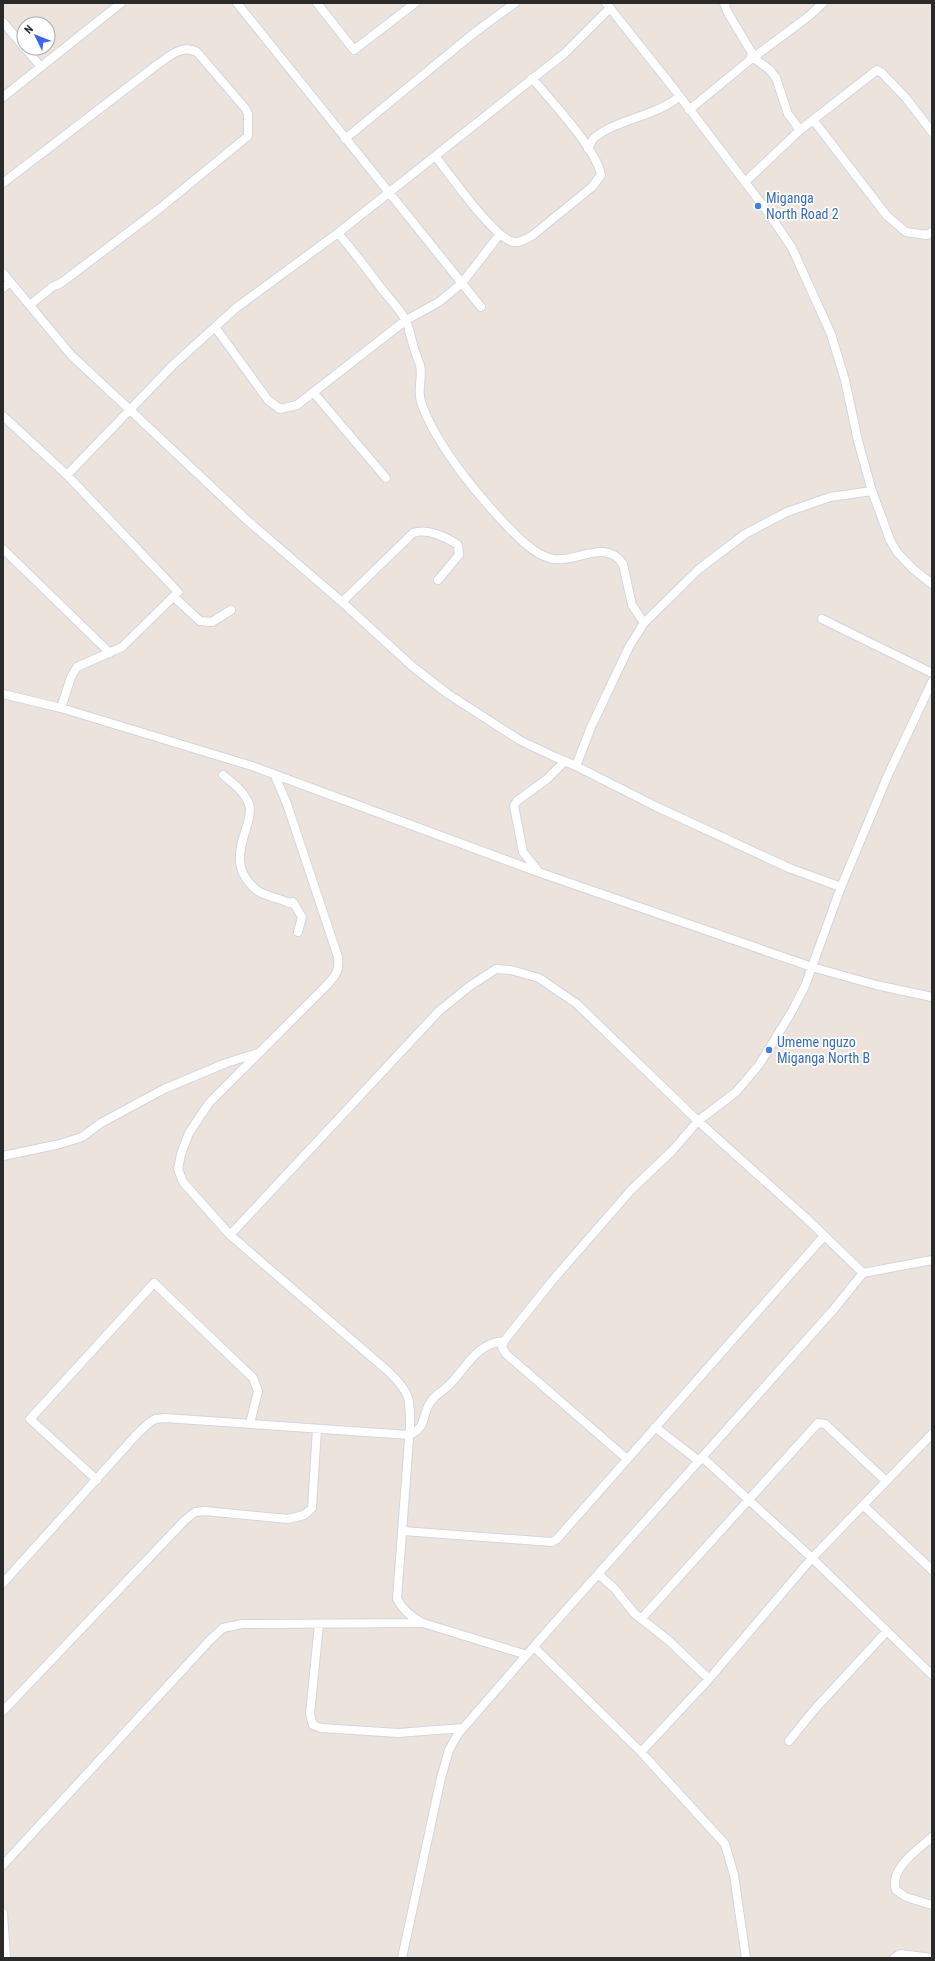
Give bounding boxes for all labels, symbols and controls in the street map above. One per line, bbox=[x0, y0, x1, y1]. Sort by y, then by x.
north arrow bbox=[16, 16, 56, 56]
text: N bbox=[22, 22, 36, 36]
place label: Miganga North Road 2 bbox=[766, 190, 839, 222]
marker: Miganga North Road 2 bbox=[753, 201, 763, 211]
place label: Umeme nguzo Miganga North B bbox=[777, 1034, 870, 1066]
marker: Umeme nguzo Miganga North B bbox=[764, 1045, 774, 1055]

